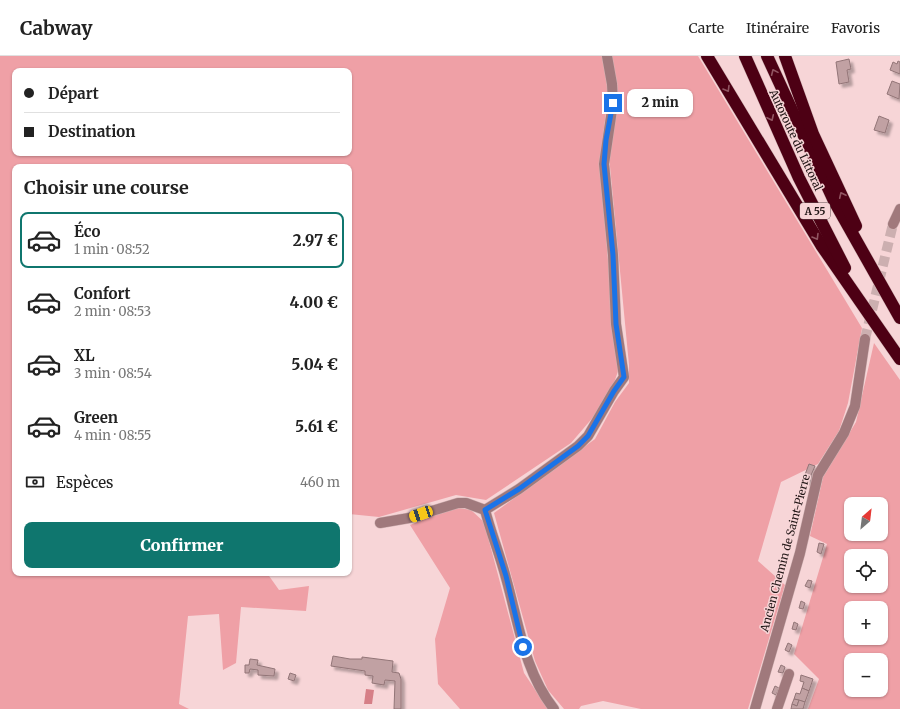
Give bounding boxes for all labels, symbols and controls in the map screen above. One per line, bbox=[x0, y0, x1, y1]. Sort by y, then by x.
text: Cabway bbox=[20, 16, 93, 40]
text: Carte bbox=[689, 19, 724, 37]
text: Itinéraire bbox=[746, 19, 809, 37]
text: Favoris bbox=[831, 19, 880, 37]
one-way arrow bbox=[771, 69, 779, 77]
text: Départ bbox=[48, 84, 99, 103]
one-way arrow bbox=[723, 85, 730, 92]
street label: Autoroute du Littoral bbox=[766, 86, 826, 193]
callout: 2 min bbox=[627, 89, 693, 117]
route end bbox=[604, 94, 622, 112]
text: 2 min bbox=[641, 94, 679, 111]
one-way arrow bbox=[766, 113, 774, 121]
text: Destination bbox=[48, 122, 135, 141]
text: Choisir une course bbox=[24, 176, 189, 199]
one-way arrow bbox=[839, 192, 847, 199]
road number: A 55 bbox=[800, 203, 830, 219]
icon: car bbox=[26, 222, 62, 258]
text: Éco bbox=[74, 222, 100, 241]
text: 2.97 € bbox=[293, 231, 338, 250]
one-way arrow bbox=[811, 233, 819, 240]
text: 1 min · 08:52 bbox=[74, 241, 150, 258]
icon: car bbox=[26, 284, 62, 320]
text: Confort bbox=[74, 284, 131, 303]
text: 4.00 € bbox=[289, 293, 338, 312]
text: 2 min · 08:53 bbox=[74, 303, 151, 320]
icon: car bbox=[26, 346, 62, 382]
text: XL bbox=[74, 346, 95, 365]
text: 5.04 € bbox=[291, 355, 338, 374]
text: 3 min · 08:54 bbox=[74, 365, 152, 382]
icon: car bbox=[26, 408, 62, 444]
text: Green bbox=[74, 408, 118, 427]
text: 5.61 € bbox=[295, 417, 338, 436]
text: 4 min · 08:55 bbox=[74, 427, 151, 444]
icon: cash bbox=[24, 471, 46, 493]
street label: Ancien Chemin de Saint-Pierre bbox=[757, 472, 813, 634]
text: Espèces bbox=[56, 473, 113, 492]
text: 460 m bbox=[300, 474, 340, 491]
north arrow bbox=[844, 497, 888, 541]
map controls bbox=[844, 497, 888, 697]
car bbox=[408, 504, 434, 524]
button: Confirmer bbox=[24, 522, 340, 568]
button: locate bbox=[844, 549, 888, 593]
button: + bbox=[844, 601, 888, 645]
route start bbox=[514, 638, 532, 656]
button: − bbox=[844, 653, 888, 697]

